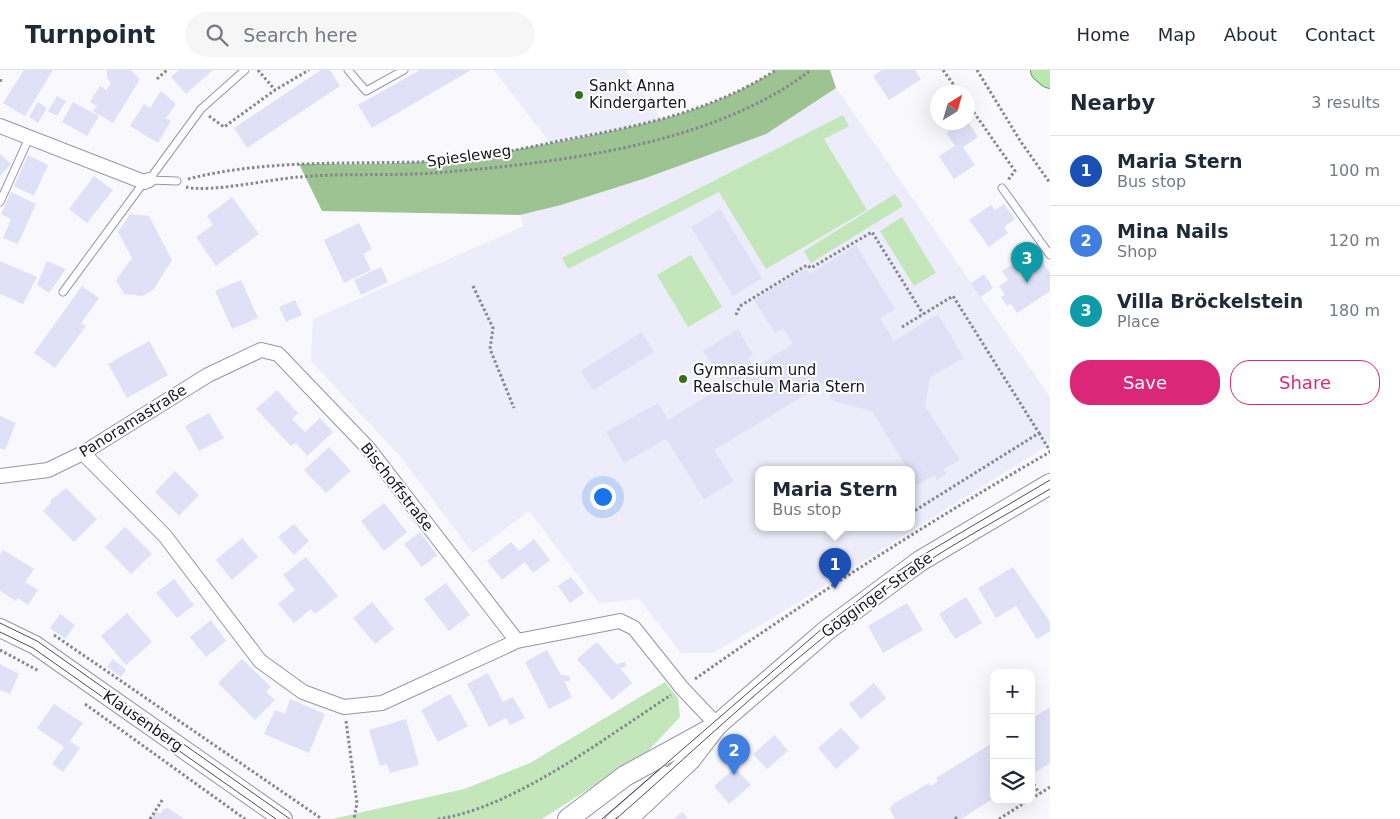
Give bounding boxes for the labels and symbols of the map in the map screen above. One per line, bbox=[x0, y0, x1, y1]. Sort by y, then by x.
place label: Sankt Anna Kindergarten bbox=[589, 77, 687, 112]
north arrow bbox=[930, 85, 975, 130]
marker: Sankt Anna Kindergarten bbox=[573, 89, 585, 101]
street label: Spiesleweg bbox=[426, 141, 512, 171]
pin: 3 bbox=[1011, 242, 1043, 283]
place label: Gymnasium und Realschule Maria Stern bbox=[693, 361, 865, 396]
marker: Gymnasium und Realschule Maria Stern bbox=[677, 373, 689, 385]
street label: Panoramastraße bbox=[76, 381, 190, 461]
street label: Bischoffstraße bbox=[357, 439, 437, 535]
your location bbox=[590, 484, 616, 510]
pin: 1 bbox=[819, 548, 851, 589]
street label: Gögginger Straße bbox=[818, 549, 936, 641]
street label: Klausenberg bbox=[100, 687, 186, 755]
pin: 2 bbox=[718, 734, 750, 775]

